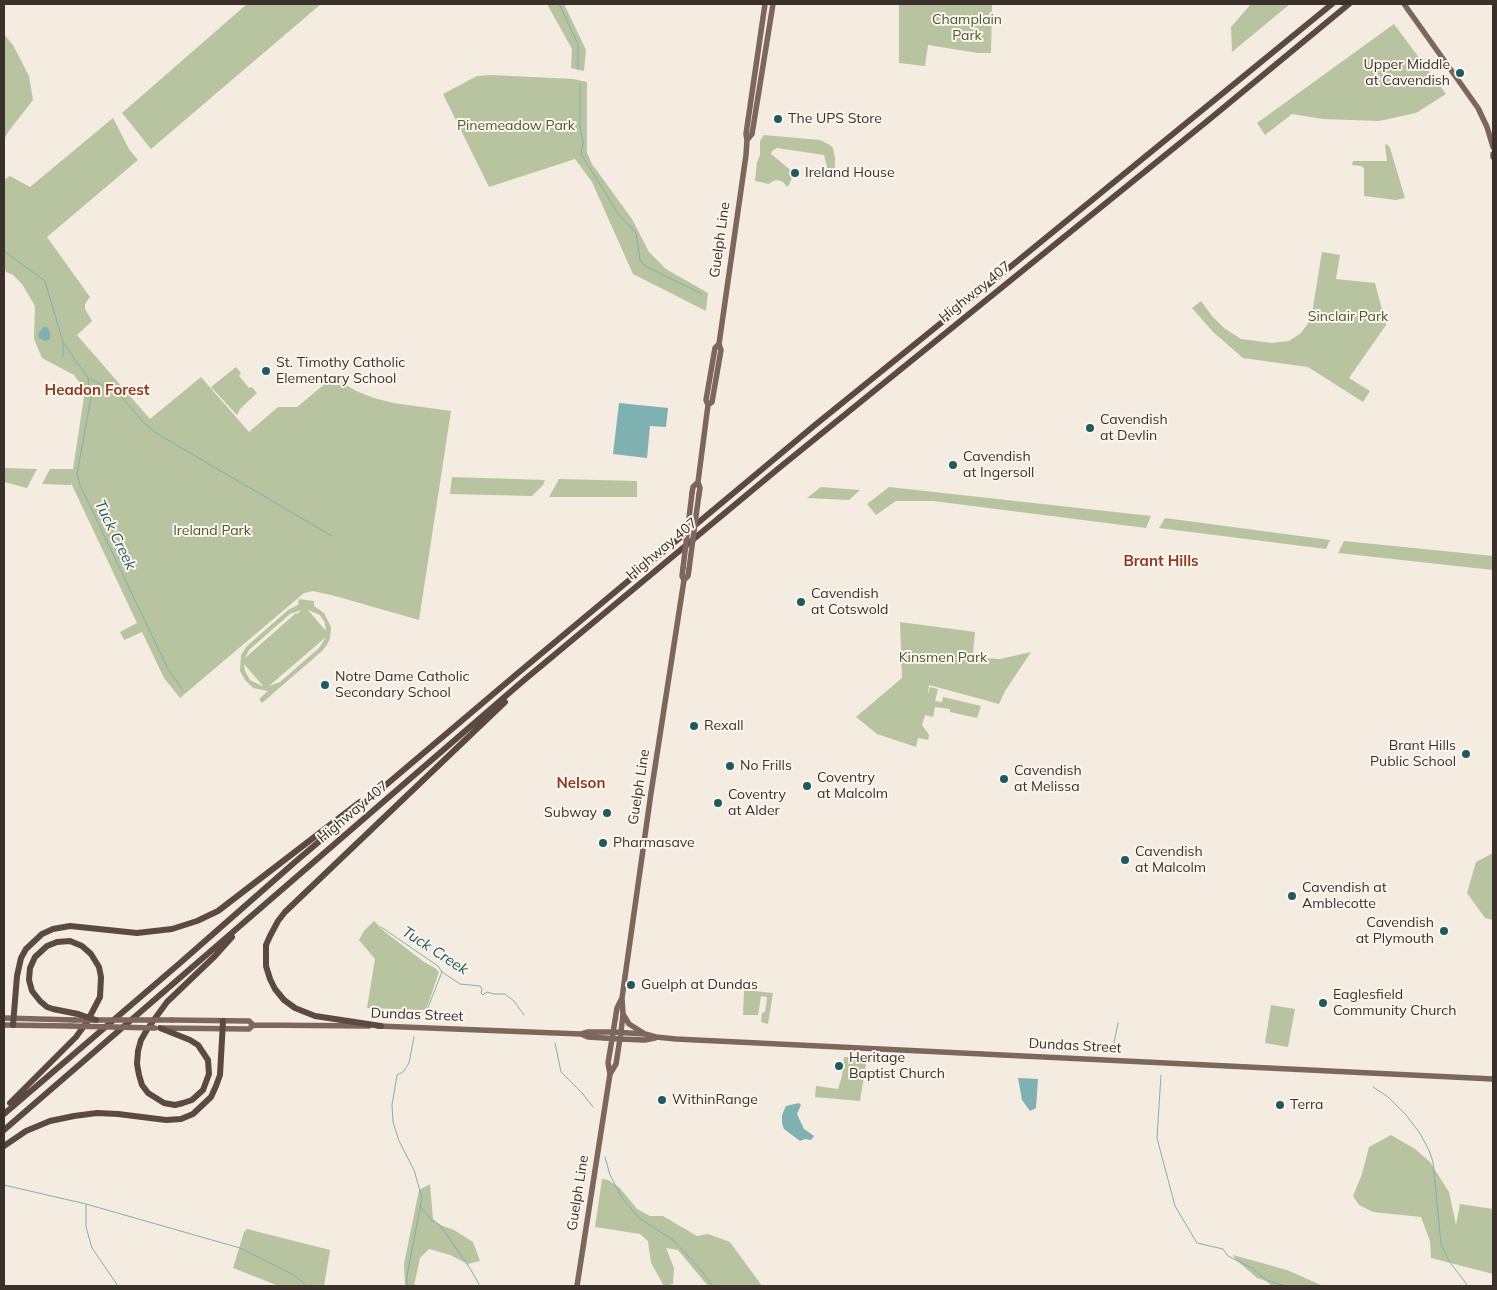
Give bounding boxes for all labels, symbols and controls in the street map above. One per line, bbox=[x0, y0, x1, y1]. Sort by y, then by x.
park label: Champlain Park bbox=[932, 12, 1002, 44]
place label: Upper Middle at Cavendish bbox=[1364, 57, 1450, 90]
marker: Upper Middle at Cavendish bbox=[1454, 67, 1466, 79]
place label: The UPS Store bbox=[788, 111, 882, 127]
marker: The UPS Store bbox=[772, 113, 784, 125]
park label: Pinemeadow Park bbox=[457, 118, 575, 134]
place label: Ireland House bbox=[805, 165, 895, 181]
marker: Ireland House bbox=[789, 167, 801, 179]
street label: Guelph Line bbox=[706, 201, 734, 279]
street label: Highway 407 bbox=[936, 258, 1014, 326]
park label: Sinclair Park bbox=[1308, 309, 1388, 325]
place label: St. Timothy Catholic Elementary School bbox=[276, 355, 405, 388]
marker: St. Timothy Catholic Elementary School bbox=[260, 365, 272, 377]
district label: Headon Forest bbox=[45, 381, 149, 399]
place label: Cavendish at Devlin bbox=[1100, 412, 1168, 444]
marker: Cavendish at Devlin bbox=[1084, 422, 1096, 434]
place label: Cavendish at Ingersoll bbox=[963, 449, 1034, 482]
marker: Cavendish at Ingersoll bbox=[947, 459, 959, 471]
water label: Tuck Creek bbox=[90, 497, 140, 573]
street label: Highway 407 bbox=[623, 515, 701, 583]
park label: Ireland Park bbox=[173, 523, 251, 539]
district label: Brant Hills bbox=[1123, 552, 1199, 570]
place label: Cavendish at Cotswold bbox=[811, 586, 888, 618]
marker: Cavendish at Cotswold bbox=[795, 596, 807, 608]
park label: Kinsmen Park bbox=[899, 650, 987, 666]
place label: Notre Dame Catholic Secondary School bbox=[335, 669, 469, 702]
marker: Notre Dame Catholic Secondary School bbox=[319, 679, 331, 691]
place label: Rexall bbox=[704, 718, 744, 734]
marker: Rexall bbox=[688, 720, 700, 732]
place label: Brant Hills Public School bbox=[1370, 738, 1456, 770]
street label: Guelph Line bbox=[625, 748, 653, 826]
marker: Brant Hills Public School bbox=[1460, 748, 1472, 760]
place label: No Frills bbox=[740, 758, 792, 774]
marker: No Frills bbox=[724, 760, 736, 772]
place label: Cavendish at Melissa bbox=[1014, 763, 1082, 796]
place label: Coventry at Malcolm bbox=[817, 770, 888, 802]
marker: Cavendish at Melissa bbox=[998, 773, 1010, 785]
district label: Nelson bbox=[557, 774, 605, 792]
street label: Highway 407 bbox=[314, 778, 392, 846]
marker: Coventry at Malcolm bbox=[801, 780, 813, 792]
place label: Coventry at Alder bbox=[728, 787, 786, 820]
marker: Coventry at Alder bbox=[712, 797, 724, 809]
place label: Subway bbox=[544, 805, 597, 821]
marker: Subway bbox=[601, 807, 613, 819]
place label: Pharmasave bbox=[613, 835, 695, 851]
marker: Pharmasave bbox=[597, 837, 609, 849]
place label: Cavendish at Malcolm bbox=[1135, 844, 1206, 876]
marker: Cavendish at Malcolm bbox=[1119, 854, 1131, 866]
place label: Cavendish at Amblecotte bbox=[1302, 880, 1387, 912]
marker: Cavendish at Amblecotte bbox=[1286, 890, 1298, 902]
place label: Cavendish at Plymouth bbox=[1356, 915, 1434, 948]
water label: Tuck Creek bbox=[399, 923, 471, 979]
marker: Cavendish at Plymouth bbox=[1438, 925, 1450, 937]
place label: Guelph at Dundas bbox=[641, 977, 758, 993]
marker: Guelph at Dundas bbox=[625, 979, 637, 991]
place label: Eaglesfield Community Church bbox=[1333, 987, 1456, 1020]
marker: Eaglesfield Community Church bbox=[1317, 997, 1329, 1009]
street label: Dundas Street bbox=[370, 1005, 464, 1025]
street label: Dundas Street bbox=[1028, 1035, 1122, 1057]
place label: Heritage Baptist Church bbox=[849, 1050, 945, 1082]
marker: Heritage Baptist Church bbox=[833, 1060, 845, 1072]
place label: WithinRange bbox=[672, 1092, 758, 1108]
marker: WithinRange bbox=[656, 1094, 668, 1106]
place label: Terra bbox=[1290, 1097, 1323, 1113]
marker: Terra bbox=[1274, 1099, 1286, 1111]
street label: Guelph Line bbox=[564, 1154, 592, 1232]

